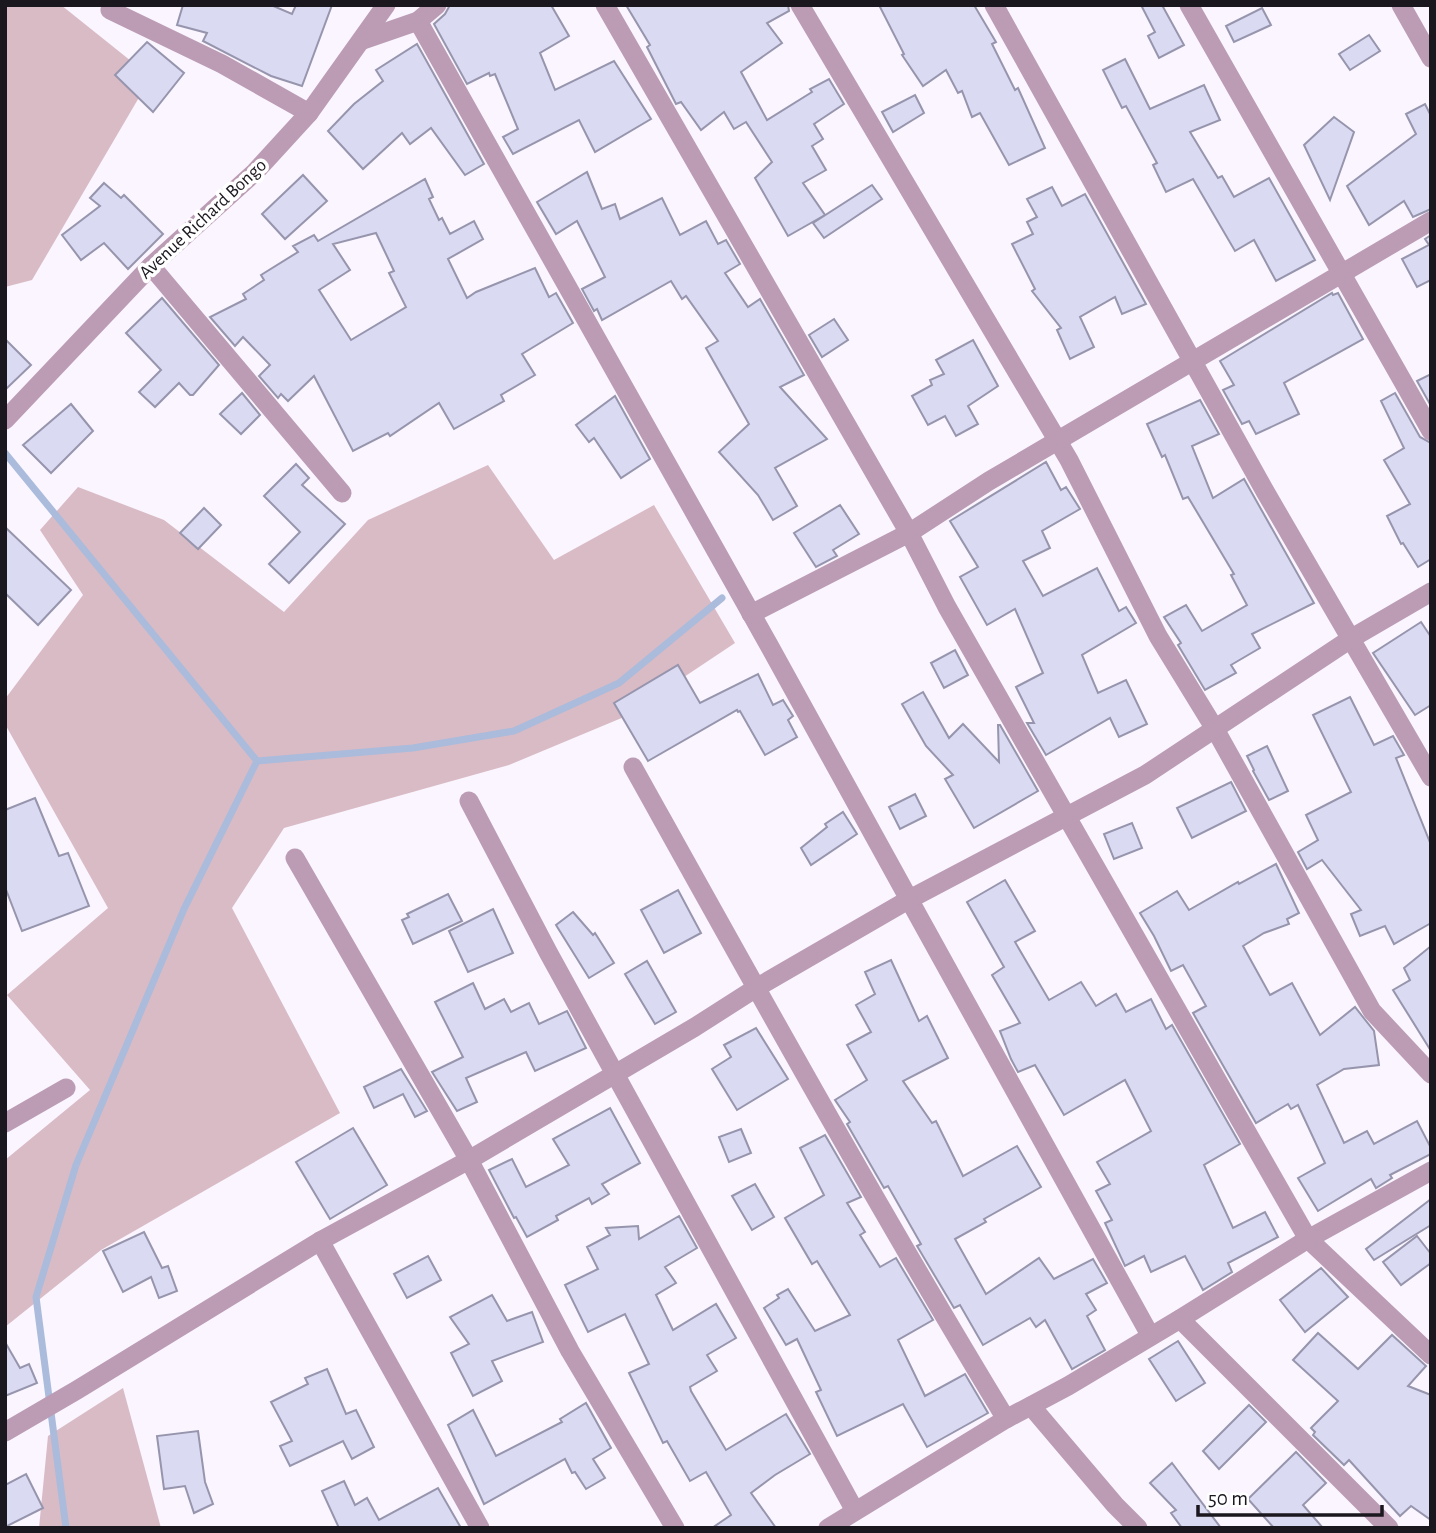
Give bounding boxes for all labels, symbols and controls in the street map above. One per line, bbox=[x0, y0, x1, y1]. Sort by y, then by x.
street label: Avenue Richard Bongo bbox=[136, 155, 270, 283]
scale bar bbox=[1198, 1474, 1382, 1518]
text: 50 m bbox=[1208, 1488, 1248, 1509]

